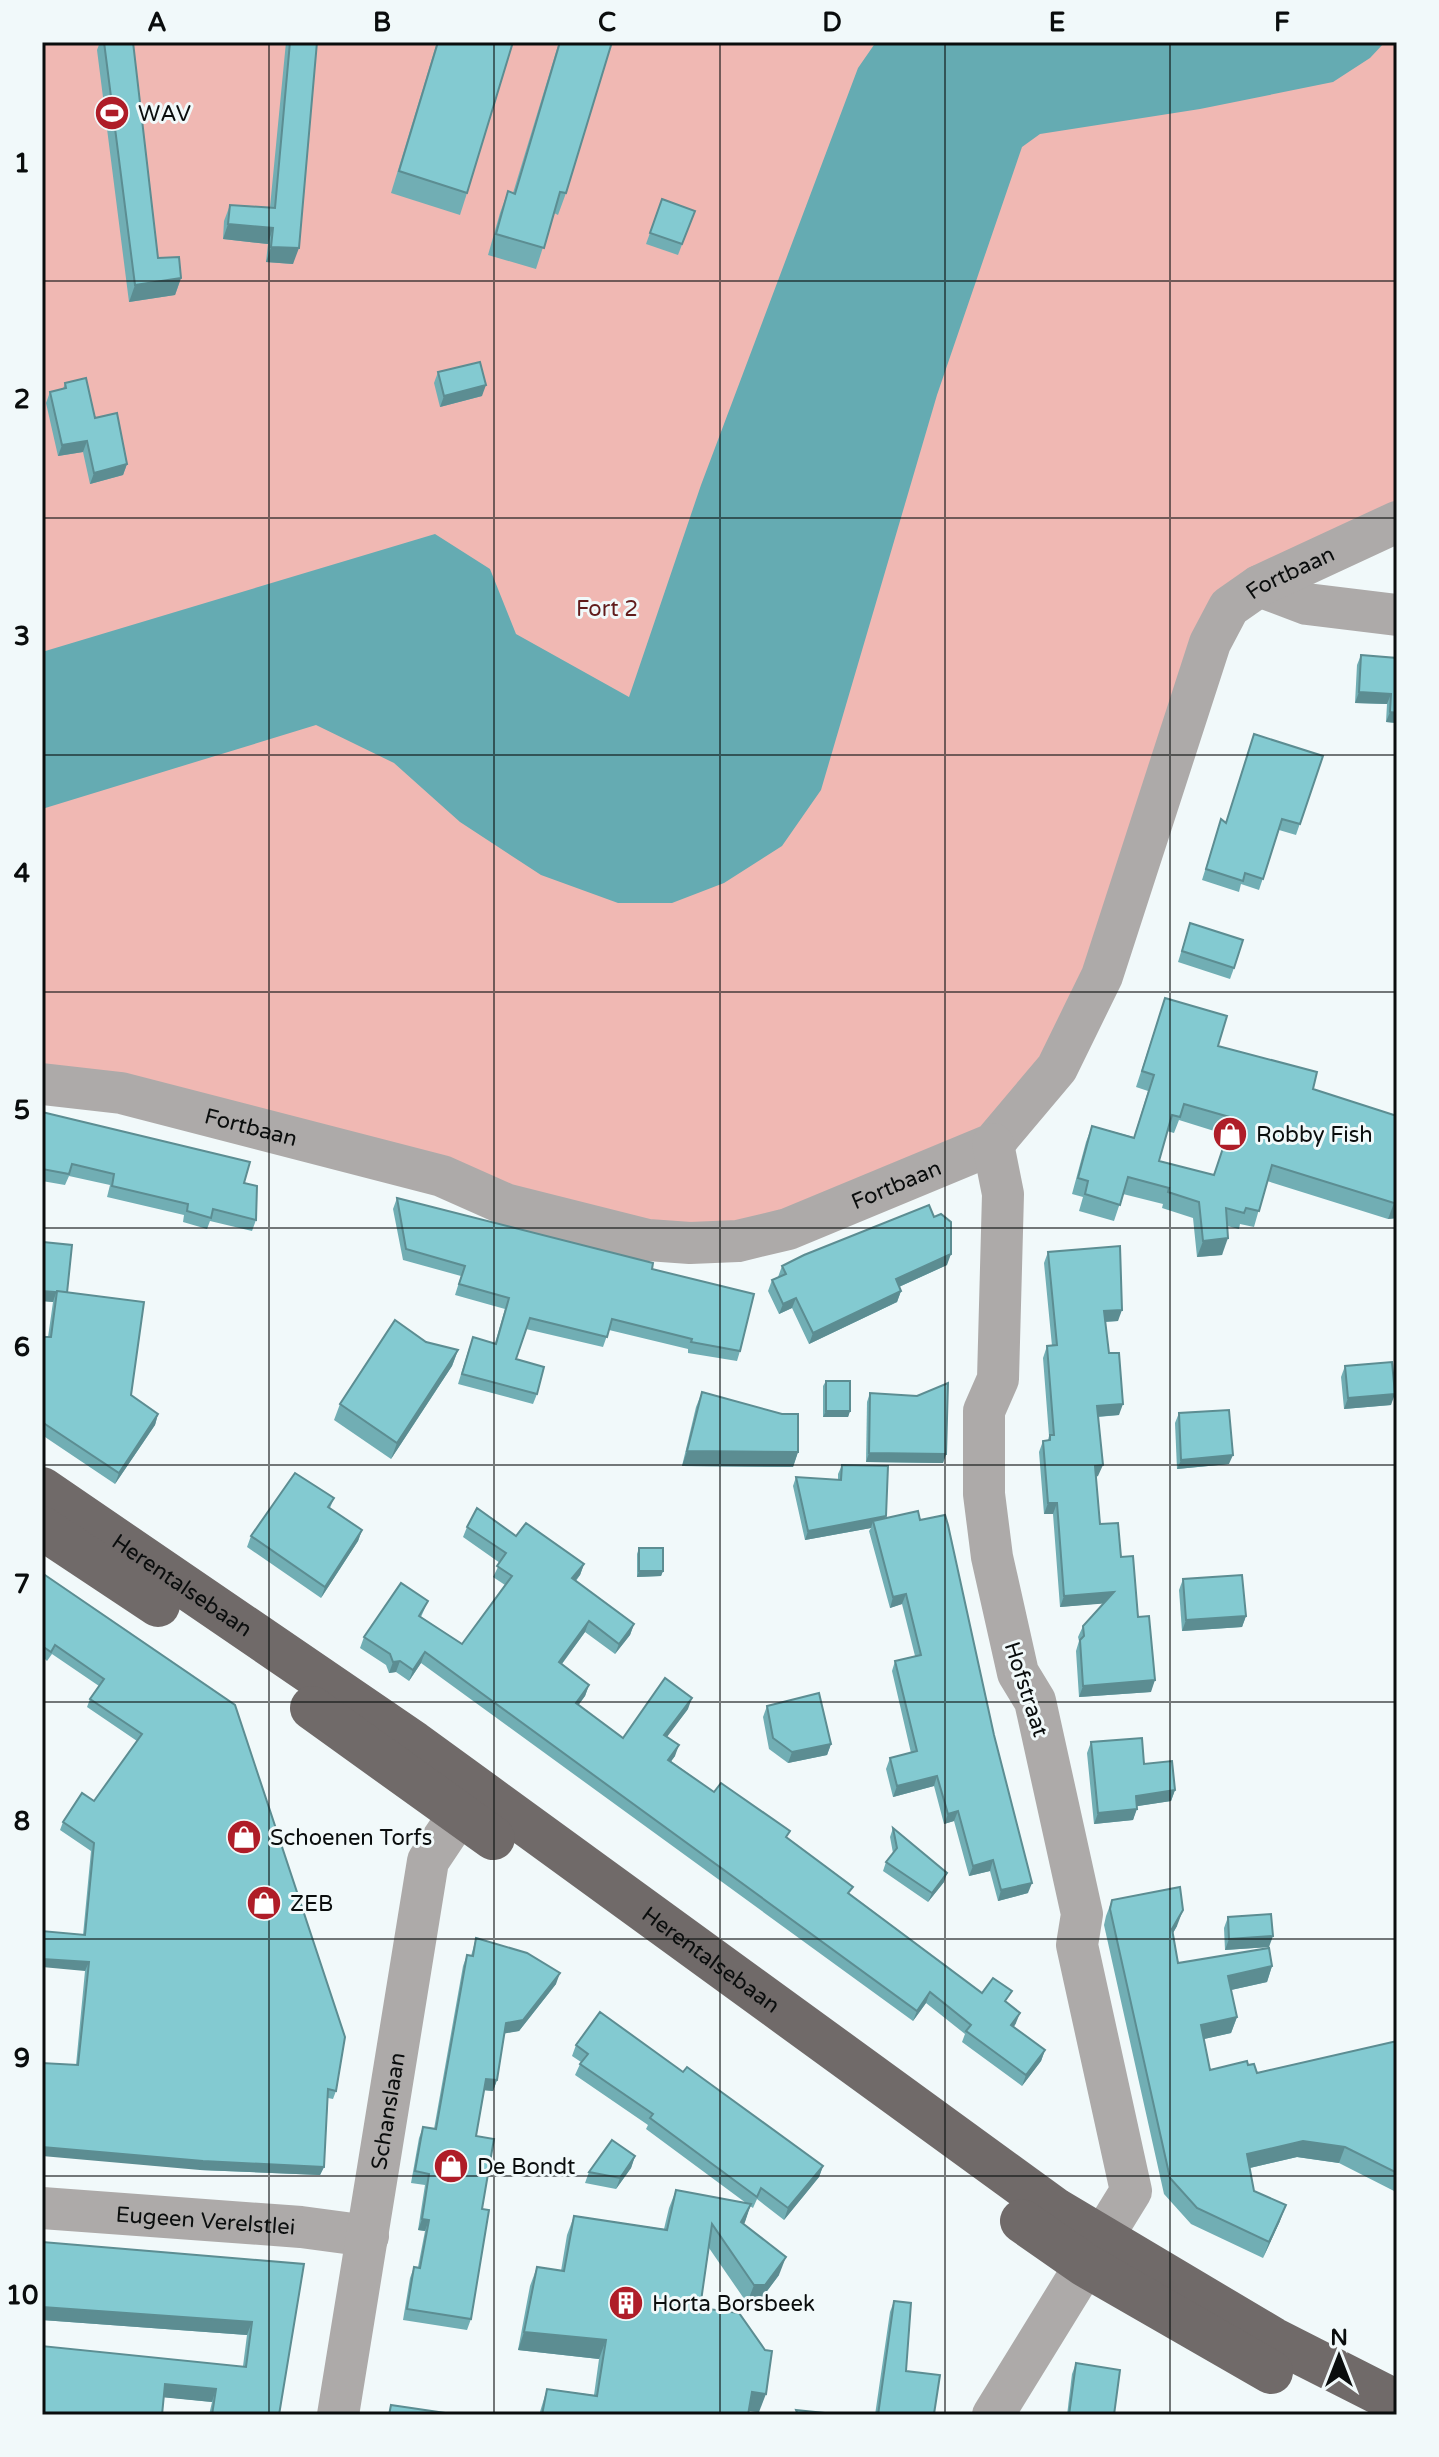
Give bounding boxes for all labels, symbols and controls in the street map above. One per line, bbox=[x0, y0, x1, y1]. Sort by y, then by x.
text: A bbox=[147, 7, 167, 38]
text: B bbox=[373, 7, 391, 38]
text: C bbox=[598, 7, 616, 38]
text: D bbox=[822, 7, 842, 38]
text: E bbox=[1049, 7, 1065, 38]
text: F bbox=[1274, 7, 1290, 38]
sports icon: WAV bbox=[93, 94, 131, 132]
place label: WAV bbox=[138, 101, 191, 127]
text: 1 bbox=[14, 148, 30, 179]
text: 2 bbox=[14, 384, 30, 415]
street label: Fortbaan bbox=[1241, 541, 1339, 605]
park label: Fort 2 bbox=[576, 596, 638, 622]
text: 3 bbox=[14, 621, 30, 652]
text: 4 bbox=[14, 858, 30, 889]
text: 5 bbox=[14, 1095, 30, 1126]
street label: Fortbaan bbox=[202, 1103, 300, 1152]
shop icon: Robby Fish bbox=[1211, 1115, 1249, 1153]
place label: Robby Fish bbox=[1256, 1122, 1373, 1148]
street label: Fortbaan bbox=[848, 1155, 945, 1215]
text: 6 bbox=[14, 1332, 30, 1363]
street label: Herentalsebaan bbox=[107, 1529, 257, 1643]
text: 7 bbox=[14, 1569, 30, 1600]
street label: Hofstraat bbox=[999, 1639, 1054, 1740]
text: 8 bbox=[14, 1806, 30, 1837]
shop icon: Schoenen Torfs bbox=[225, 1818, 263, 1856]
place label: Schoenen Torfs bbox=[270, 1825, 432, 1851]
shop icon: ZEB bbox=[245, 1884, 283, 1922]
place label: ZEB bbox=[290, 1891, 333, 1917]
street label: Herentalsebaan bbox=[637, 1901, 785, 2019]
text: 9 bbox=[14, 2043, 30, 2074]
street label: Schanslaan bbox=[366, 2050, 411, 2172]
shop icon: De Bondt bbox=[432, 2147, 470, 2185]
place label: De Bondt bbox=[477, 2154, 575, 2180]
street label: Eugeen Verelstlei bbox=[115, 2201, 296, 2241]
text: 10 bbox=[6, 2280, 38, 2311]
building icon: Horta Borsbeek bbox=[607, 2284, 645, 2322]
place label: Horta Borsbeek bbox=[652, 2291, 815, 2317]
north arrow bbox=[1299, 2317, 1379, 2397]
text: N bbox=[1330, 2325, 1348, 2351]

